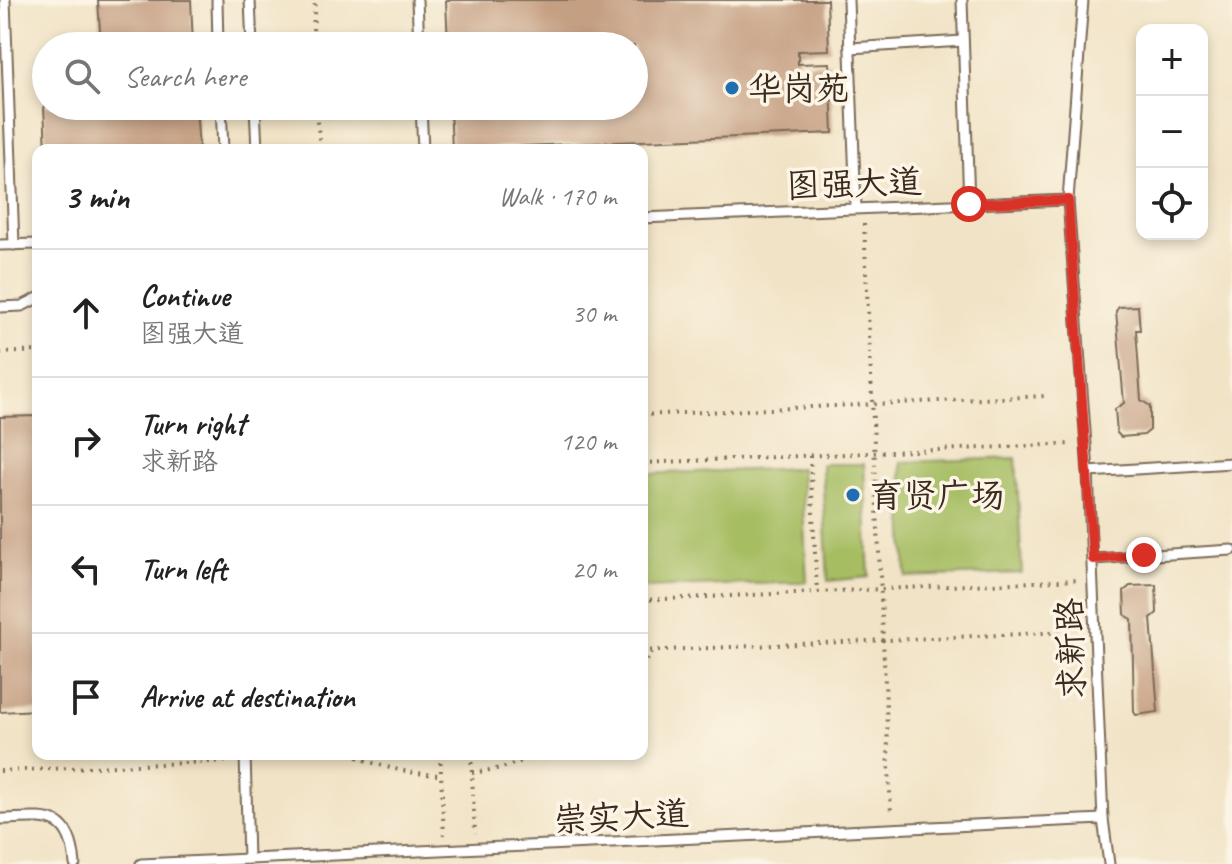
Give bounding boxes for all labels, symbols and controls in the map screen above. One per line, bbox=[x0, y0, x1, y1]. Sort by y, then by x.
map controls bbox=[1136, 24, 1208, 240]
button: + bbox=[1136, 24, 1208, 96]
search box bbox=[32, 32, 648, 120]
icon: search bbox=[60, 54, 104, 98]
text: Search here bbox=[124, 57, 246, 95]
place label: 华岗苑 bbox=[748, 67, 850, 110]
marker: 华岗苑 bbox=[723, 79, 741, 97]
button: − bbox=[1136, 96, 1208, 168]
street label: 图强大道 bbox=[785, 160, 923, 207]
button: locate bbox=[1136, 168, 1208, 240]
text: 3 min bbox=[64, 175, 129, 218]
text: Walk · 170 m bbox=[499, 180, 616, 213]
route start bbox=[951, 186, 987, 222]
text: Continue bbox=[140, 277, 230, 315]
icon: ahead bbox=[64, 291, 108, 335]
text: 30 m bbox=[572, 297, 616, 330]
text: 图强大道 bbox=[140, 317, 244, 350]
text: Turn right bbox=[140, 405, 245, 443]
icon: right bbox=[64, 419, 108, 463]
text: 120 m bbox=[560, 425, 616, 458]
text: 求新路 bbox=[140, 445, 218, 478]
place label: 育贤广场 bbox=[869, 474, 1005, 517]
marker: 育贤广场 bbox=[844, 486, 862, 504]
route end bbox=[1126, 537, 1162, 573]
icon: left bbox=[64, 547, 108, 591]
text: Turn left bbox=[140, 550, 227, 588]
text: 20 m bbox=[572, 553, 616, 586]
street label: 求新路 bbox=[1047, 597, 1094, 701]
icon: arrive bbox=[64, 675, 108, 719]
text: Arrive at destination bbox=[140, 678, 355, 716]
street label: 崇实大道 bbox=[552, 791, 690, 842]

